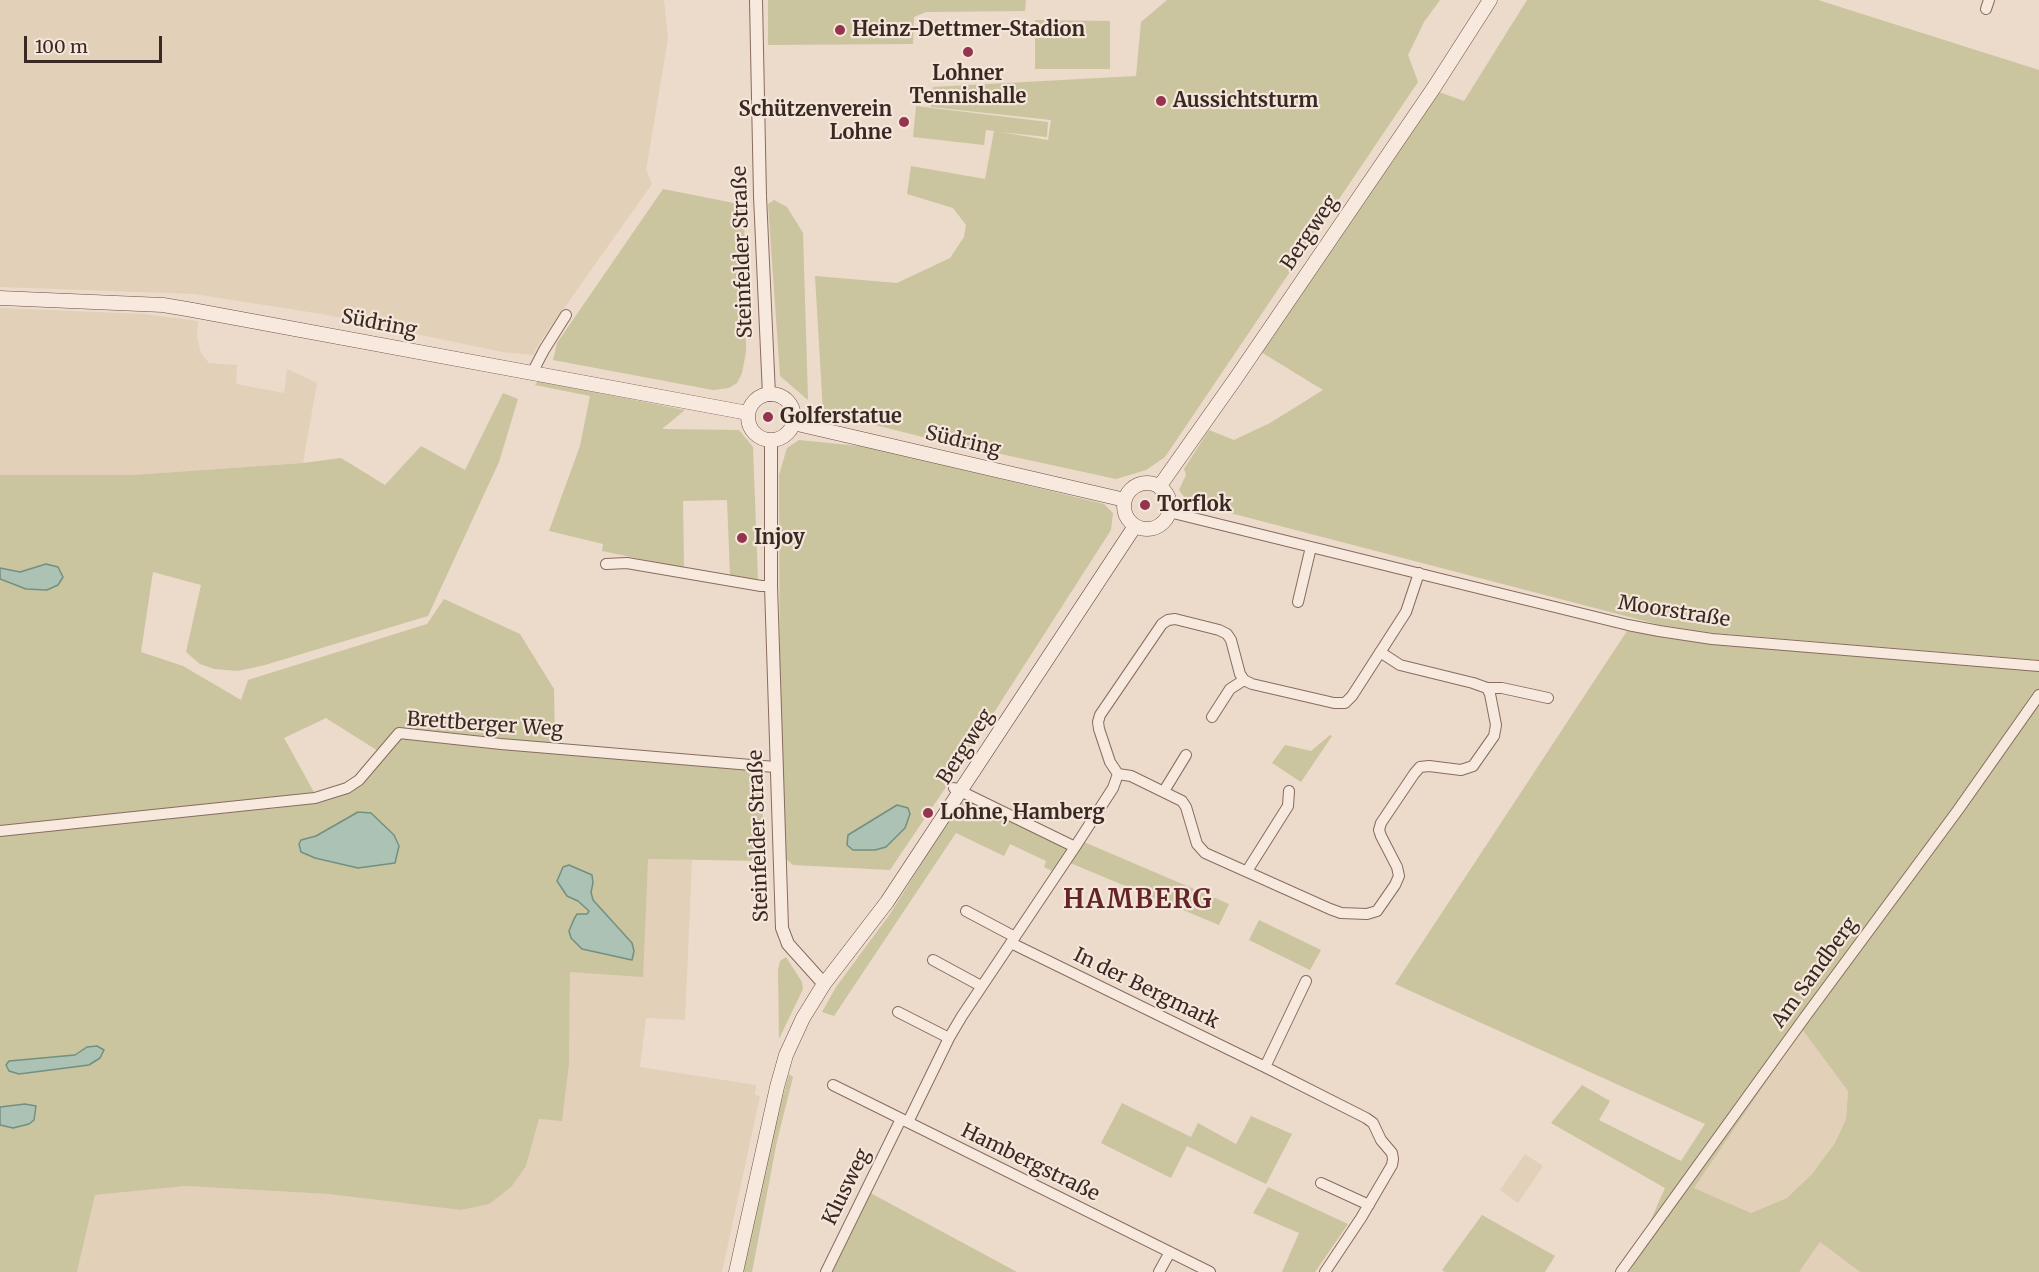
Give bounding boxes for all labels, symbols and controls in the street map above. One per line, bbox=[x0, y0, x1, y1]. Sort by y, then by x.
place label: Heinz-Dettmer-Stadion bbox=[852, 18, 1085, 42]
marker: Heinz-Dettmer-Stadion bbox=[833, 23, 847, 37]
scale bar bbox=[27, 24, 165, 62]
text: 100 m bbox=[35, 35, 88, 58]
marker: Lohner Tennishalle bbox=[961, 45, 975, 59]
place label: Lohner Tennishalle bbox=[910, 62, 1026, 109]
place label: Aussichtsturm bbox=[1173, 89, 1318, 113]
marker: Aussichtsturm bbox=[1154, 94, 1168, 108]
place label: Schützenverein Lohne bbox=[739, 98, 892, 145]
marker: Schützenverein Lohne bbox=[897, 115, 911, 129]
street label: Steinfelder Straße bbox=[728, 165, 758, 339]
street label: Bergweg bbox=[1276, 191, 1344, 275]
street label: Südring bbox=[339, 305, 419, 343]
place label: Golferstatue bbox=[780, 405, 902, 429]
marker: Golferstatue bbox=[761, 410, 775, 424]
street label: Südring bbox=[923, 422, 1003, 462]
place label: Torflok bbox=[1157, 493, 1232, 517]
marker: Torflok bbox=[1138, 498, 1152, 512]
place label: Injoy bbox=[754, 526, 805, 550]
marker: Injoy bbox=[735, 531, 749, 545]
street label: Moorstraße bbox=[1616, 591, 1732, 633]
street label: Bergweg bbox=[933, 705, 999, 789]
street label: Brettberger Weg bbox=[406, 708, 564, 742]
street label: Steinfelder Straße bbox=[744, 749, 774, 923]
place label: Lohne, Hamberg bbox=[940, 801, 1105, 825]
marker: Lohne, Hamberg bbox=[921, 806, 935, 820]
district label: HAMBERG bbox=[1063, 885, 1213, 917]
street label: Am Sandberg bbox=[1767, 913, 1863, 1033]
street label: In der Bergmark bbox=[1069, 943, 1223, 1035]
street label: Hambergstraße bbox=[957, 1119, 1103, 1207]
street label: Klusweg bbox=[818, 1145, 876, 1229]

